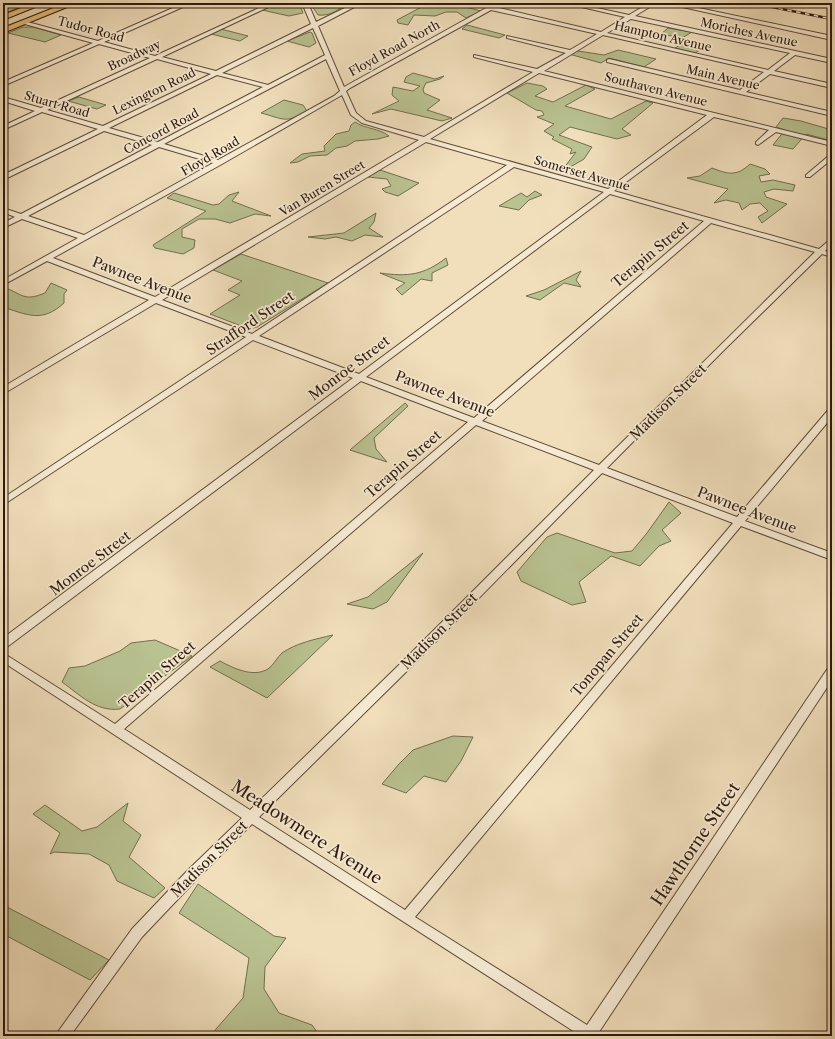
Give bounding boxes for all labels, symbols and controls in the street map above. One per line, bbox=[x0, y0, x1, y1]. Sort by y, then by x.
street label: Tudor Road bbox=[56, 13, 127, 45]
street label: Moriches Avenue bbox=[699, 14, 799, 50]
street label: Floyd Road North bbox=[346, 17, 443, 79]
street label: Hampton Avenue bbox=[613, 17, 713, 55]
street label: Broadway bbox=[105, 36, 163, 74]
street label: Main Avenue bbox=[685, 61, 761, 93]
street label: Lexington Road bbox=[110, 64, 199, 118]
street label: Southaven Avenue bbox=[603, 69, 709, 109]
street label: Stuart Road bbox=[23, 88, 92, 121]
street label: Concord Road bbox=[121, 105, 202, 157]
street label: Floyd Road bbox=[178, 133, 242, 179]
street label: Somerset Avenue bbox=[532, 152, 632, 194]
street label: Van Buren Street bbox=[276, 156, 368, 220]
street label: Terapin Street bbox=[608, 216, 692, 292]
street label: Pawnee Avenue bbox=[90, 253, 194, 307]
street label: Strafford Street bbox=[203, 287, 297, 359]
street label: Monroe Street bbox=[305, 332, 393, 404]
street label: Madison Street bbox=[626, 360, 710, 444]
street label: Pawnee Avenue bbox=[393, 367, 497, 421]
street label: Terapin Street bbox=[361, 426, 445, 502]
street label: Pawnee Avenue bbox=[695, 483, 799, 537]
street label: Monroe Street bbox=[46, 527, 134, 599]
street label: Madison Street bbox=[397, 589, 481, 673]
street label: Tonopan Street bbox=[567, 610, 647, 700]
street label: Terapin Street bbox=[115, 637, 199, 713]
street label: Meadowmere Avenue bbox=[228, 776, 386, 888]
street label: Hawthorne Street bbox=[646, 779, 744, 909]
street label: Madison Street bbox=[167, 817, 251, 901]

